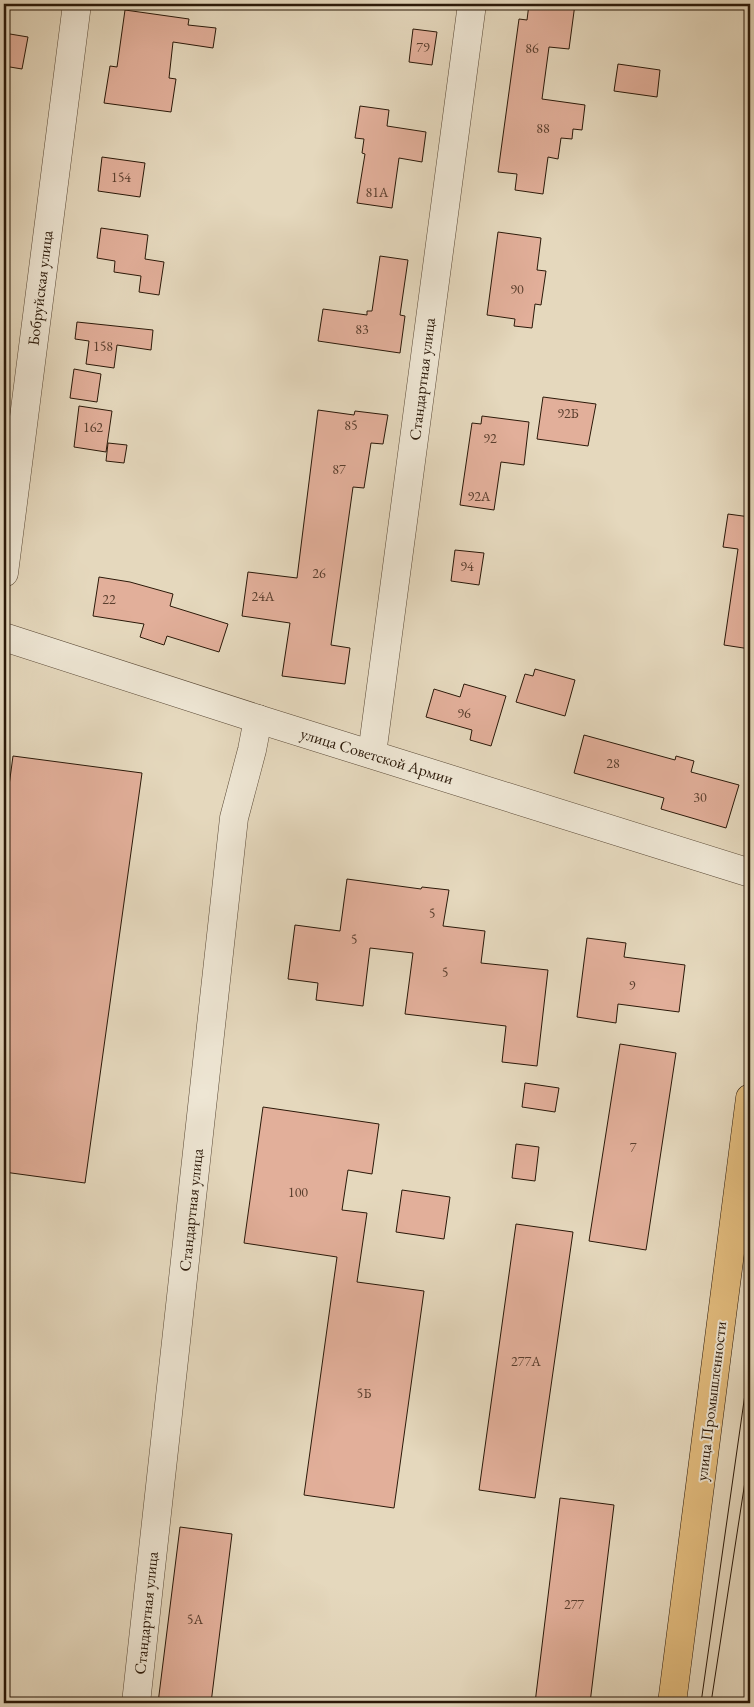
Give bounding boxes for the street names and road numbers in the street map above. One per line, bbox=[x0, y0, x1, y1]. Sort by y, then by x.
street label: Бобруйская улица bbox=[23, 229, 58, 347]
street label: Стандартная улица bbox=[404, 316, 440, 442]
street label: улица Советской Армии bbox=[298, 723, 456, 789]
street label: Стандартная улица bbox=[174, 1147, 208, 1273]
street label: улица Промышленности bbox=[691, 1319, 731, 1482]
street label: Стандартная улица bbox=[129, 1550, 163, 1676]

